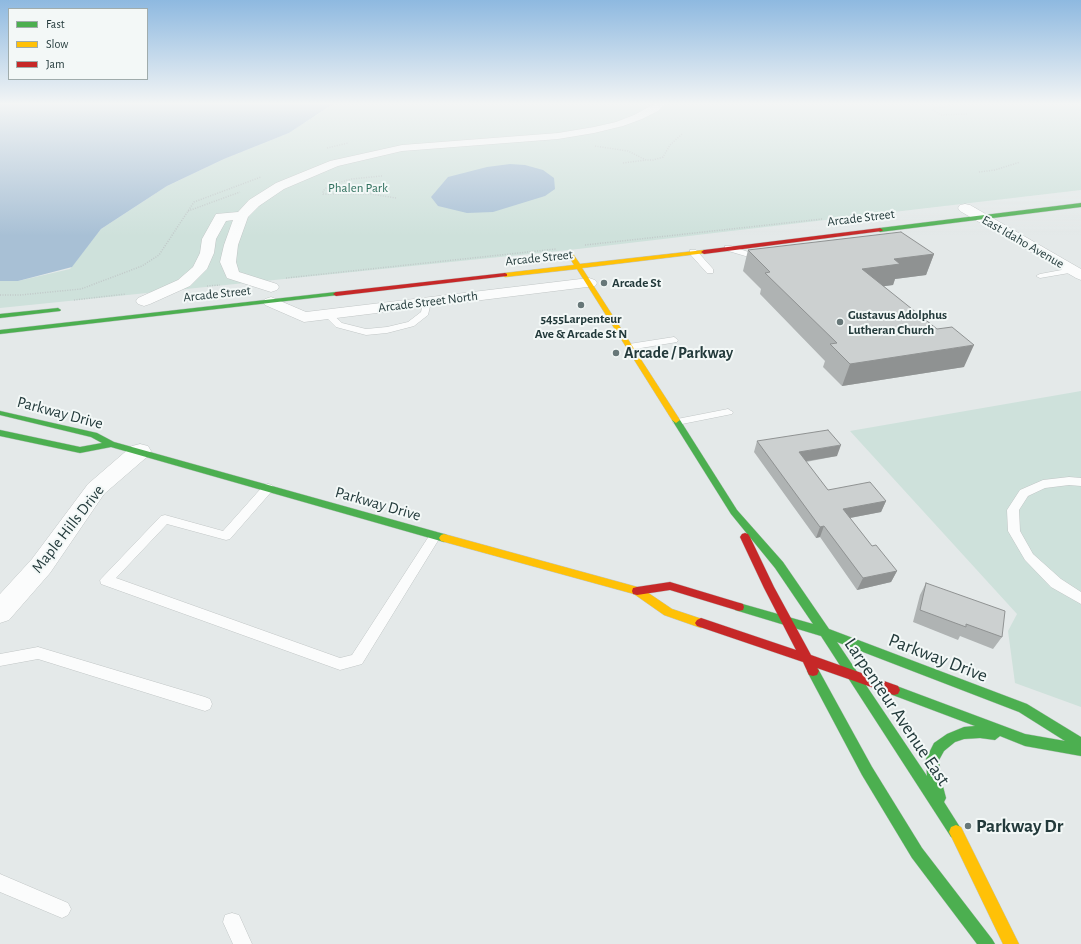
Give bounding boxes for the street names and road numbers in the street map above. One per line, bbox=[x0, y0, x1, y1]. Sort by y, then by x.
street label: Arcade Street bbox=[826, 206, 896, 230]
street label: East Idaho Avenue bbox=[979, 212, 1067, 272]
street label: Arcade Street bbox=[504, 247, 574, 269]
street label: Arcade Street bbox=[182, 283, 252, 305]
street label: Arcade Street North bbox=[377, 288, 479, 316]
street label: Parkway Drive bbox=[15, 392, 105, 434]
street label: Maple Hills Drive bbox=[28, 481, 108, 577]
street label: Parkway Drive bbox=[333, 483, 423, 525]
street label: Parkway Drive bbox=[885, 629, 991, 687]
street label: Larpenteur Avenue East bbox=[839, 634, 955, 790]

